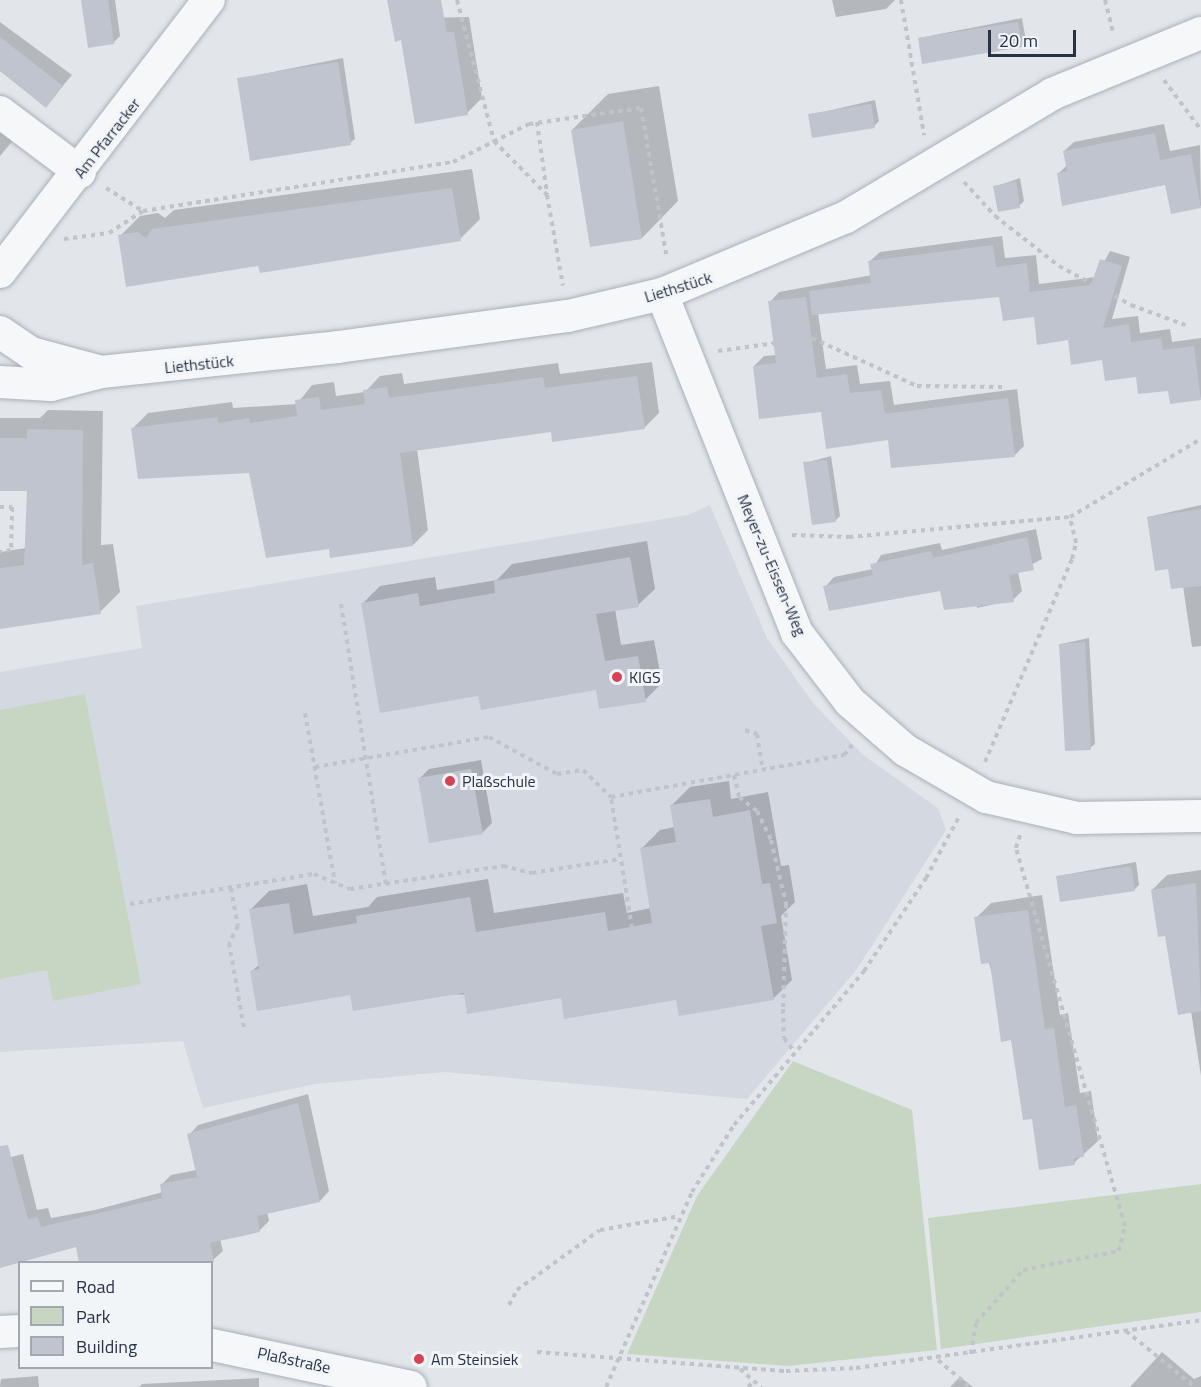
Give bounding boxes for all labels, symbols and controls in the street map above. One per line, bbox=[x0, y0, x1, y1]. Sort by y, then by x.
scale bar bbox=[991, 18, 1080, 56]
text: 20 m bbox=[999, 27, 1038, 54]
street label: Am Pfarracker bbox=[70, 94, 144, 182]
street label: Liethstück bbox=[642, 268, 714, 306]
street label: Liethstück bbox=[163, 351, 235, 377]
street label: Meyer-zu-Eissen-Weg bbox=[734, 491, 810, 639]
place label: KIGS bbox=[629, 667, 661, 687]
marker: KIGS bbox=[610, 670, 624, 684]
place label: Plaßschule bbox=[462, 771, 536, 791]
marker: Plaßschule bbox=[443, 774, 457, 788]
legend bbox=[18, 1261, 213, 1369]
text: Road bbox=[76, 1273, 115, 1300]
text: Park bbox=[76, 1303, 110, 1330]
text: Building bbox=[76, 1333, 137, 1360]
street label: Plaßstraße bbox=[256, 1343, 332, 1377]
place label: Am Steinsiek bbox=[431, 1349, 518, 1369]
marker: Am Steinsiek bbox=[412, 1352, 426, 1366]

